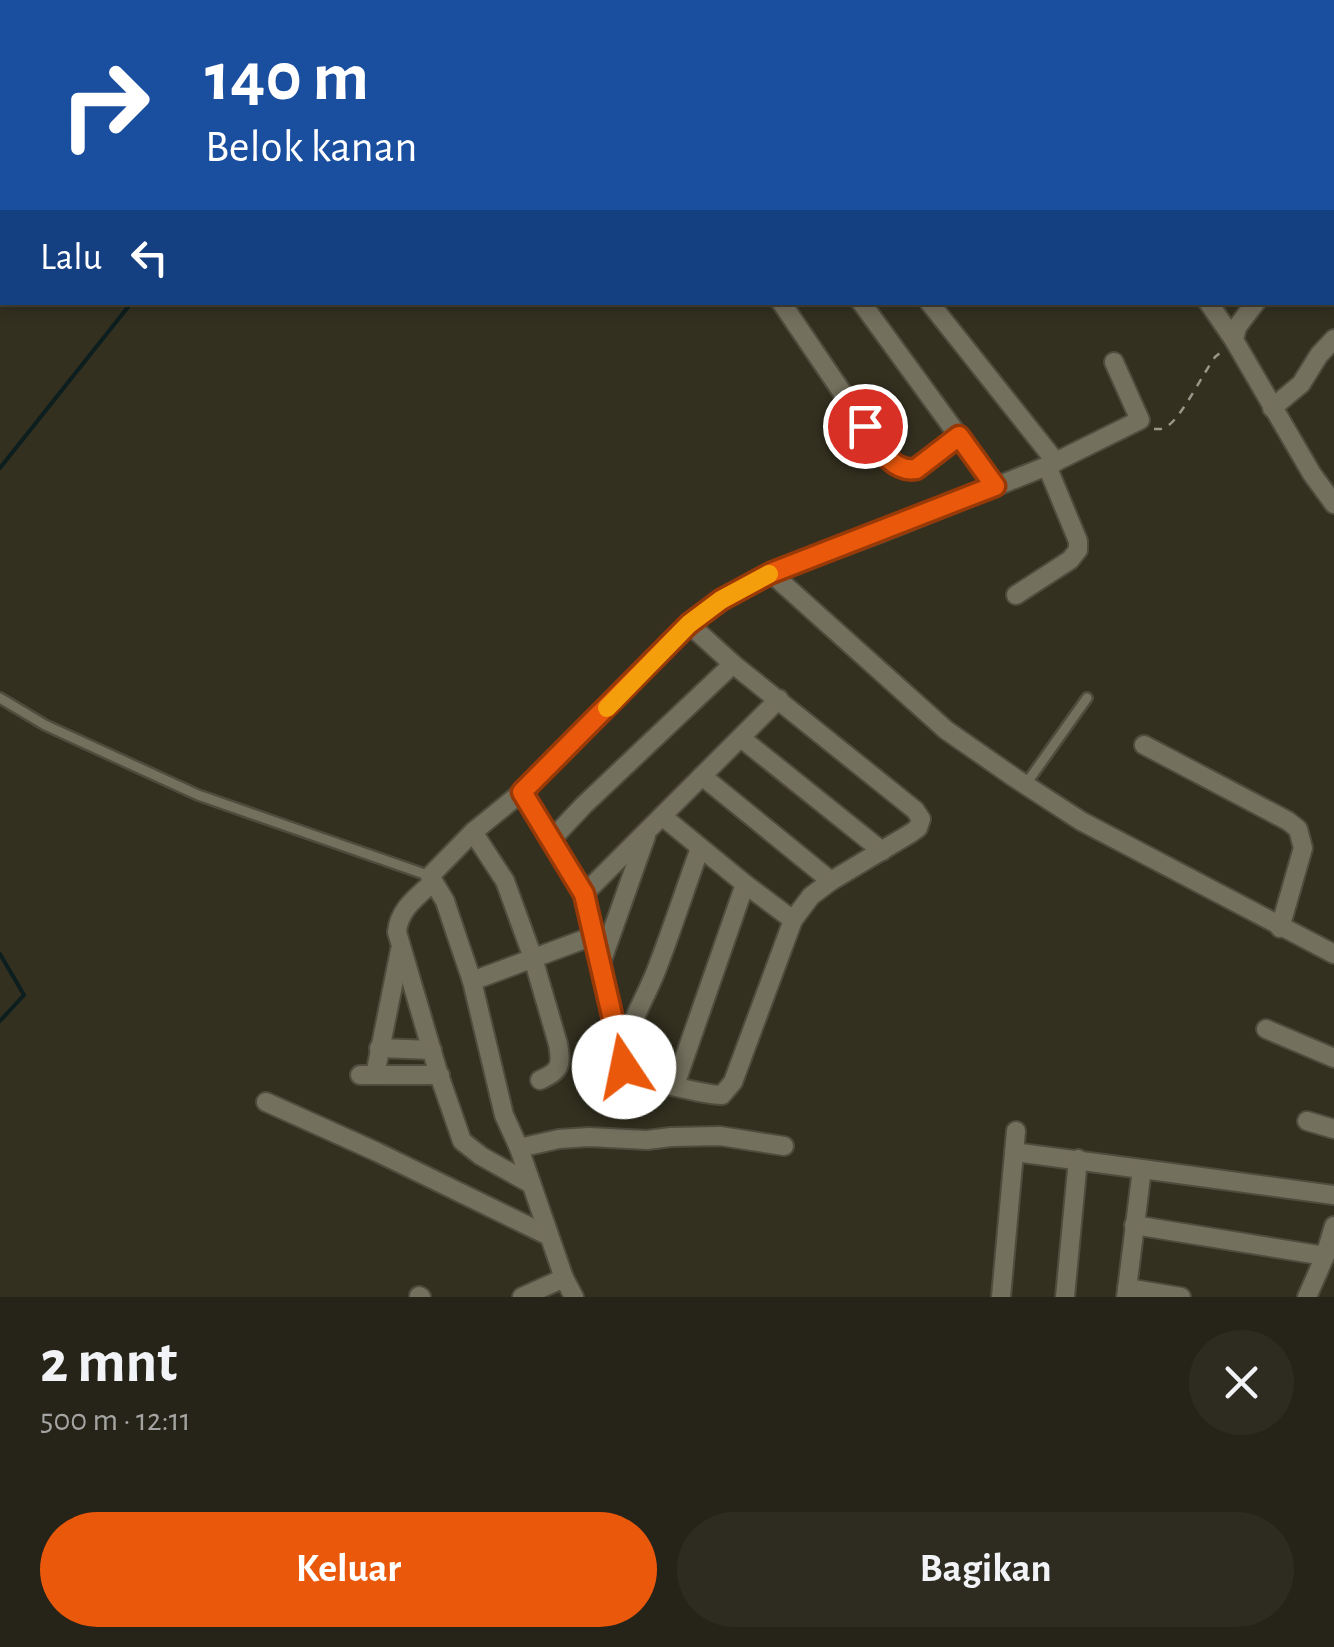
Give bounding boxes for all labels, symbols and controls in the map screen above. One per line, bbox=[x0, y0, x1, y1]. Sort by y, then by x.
icon: right bbox=[40, 40, 170, 170]
text: 140 m bbox=[205, 43, 369, 113]
text: Belok kanan bbox=[205, 125, 417, 170]
icon: left bbox=[122, 230, 177, 285]
text: Lalu bbox=[40, 239, 102, 277]
pin bbox=[823, 384, 908, 469]
icon: arrive bbox=[838, 399, 893, 454]
position arrow bbox=[572, 1015, 676, 1119]
button: close bbox=[1189, 1330, 1294, 1435]
text: 2 mnt bbox=[40, 1333, 177, 1393]
text: 500 m · 12:11 bbox=[40, 1404, 191, 1436]
button: Keluar bbox=[40, 1512, 657, 1627]
button: Bagikan bbox=[677, 1512, 1294, 1627]

